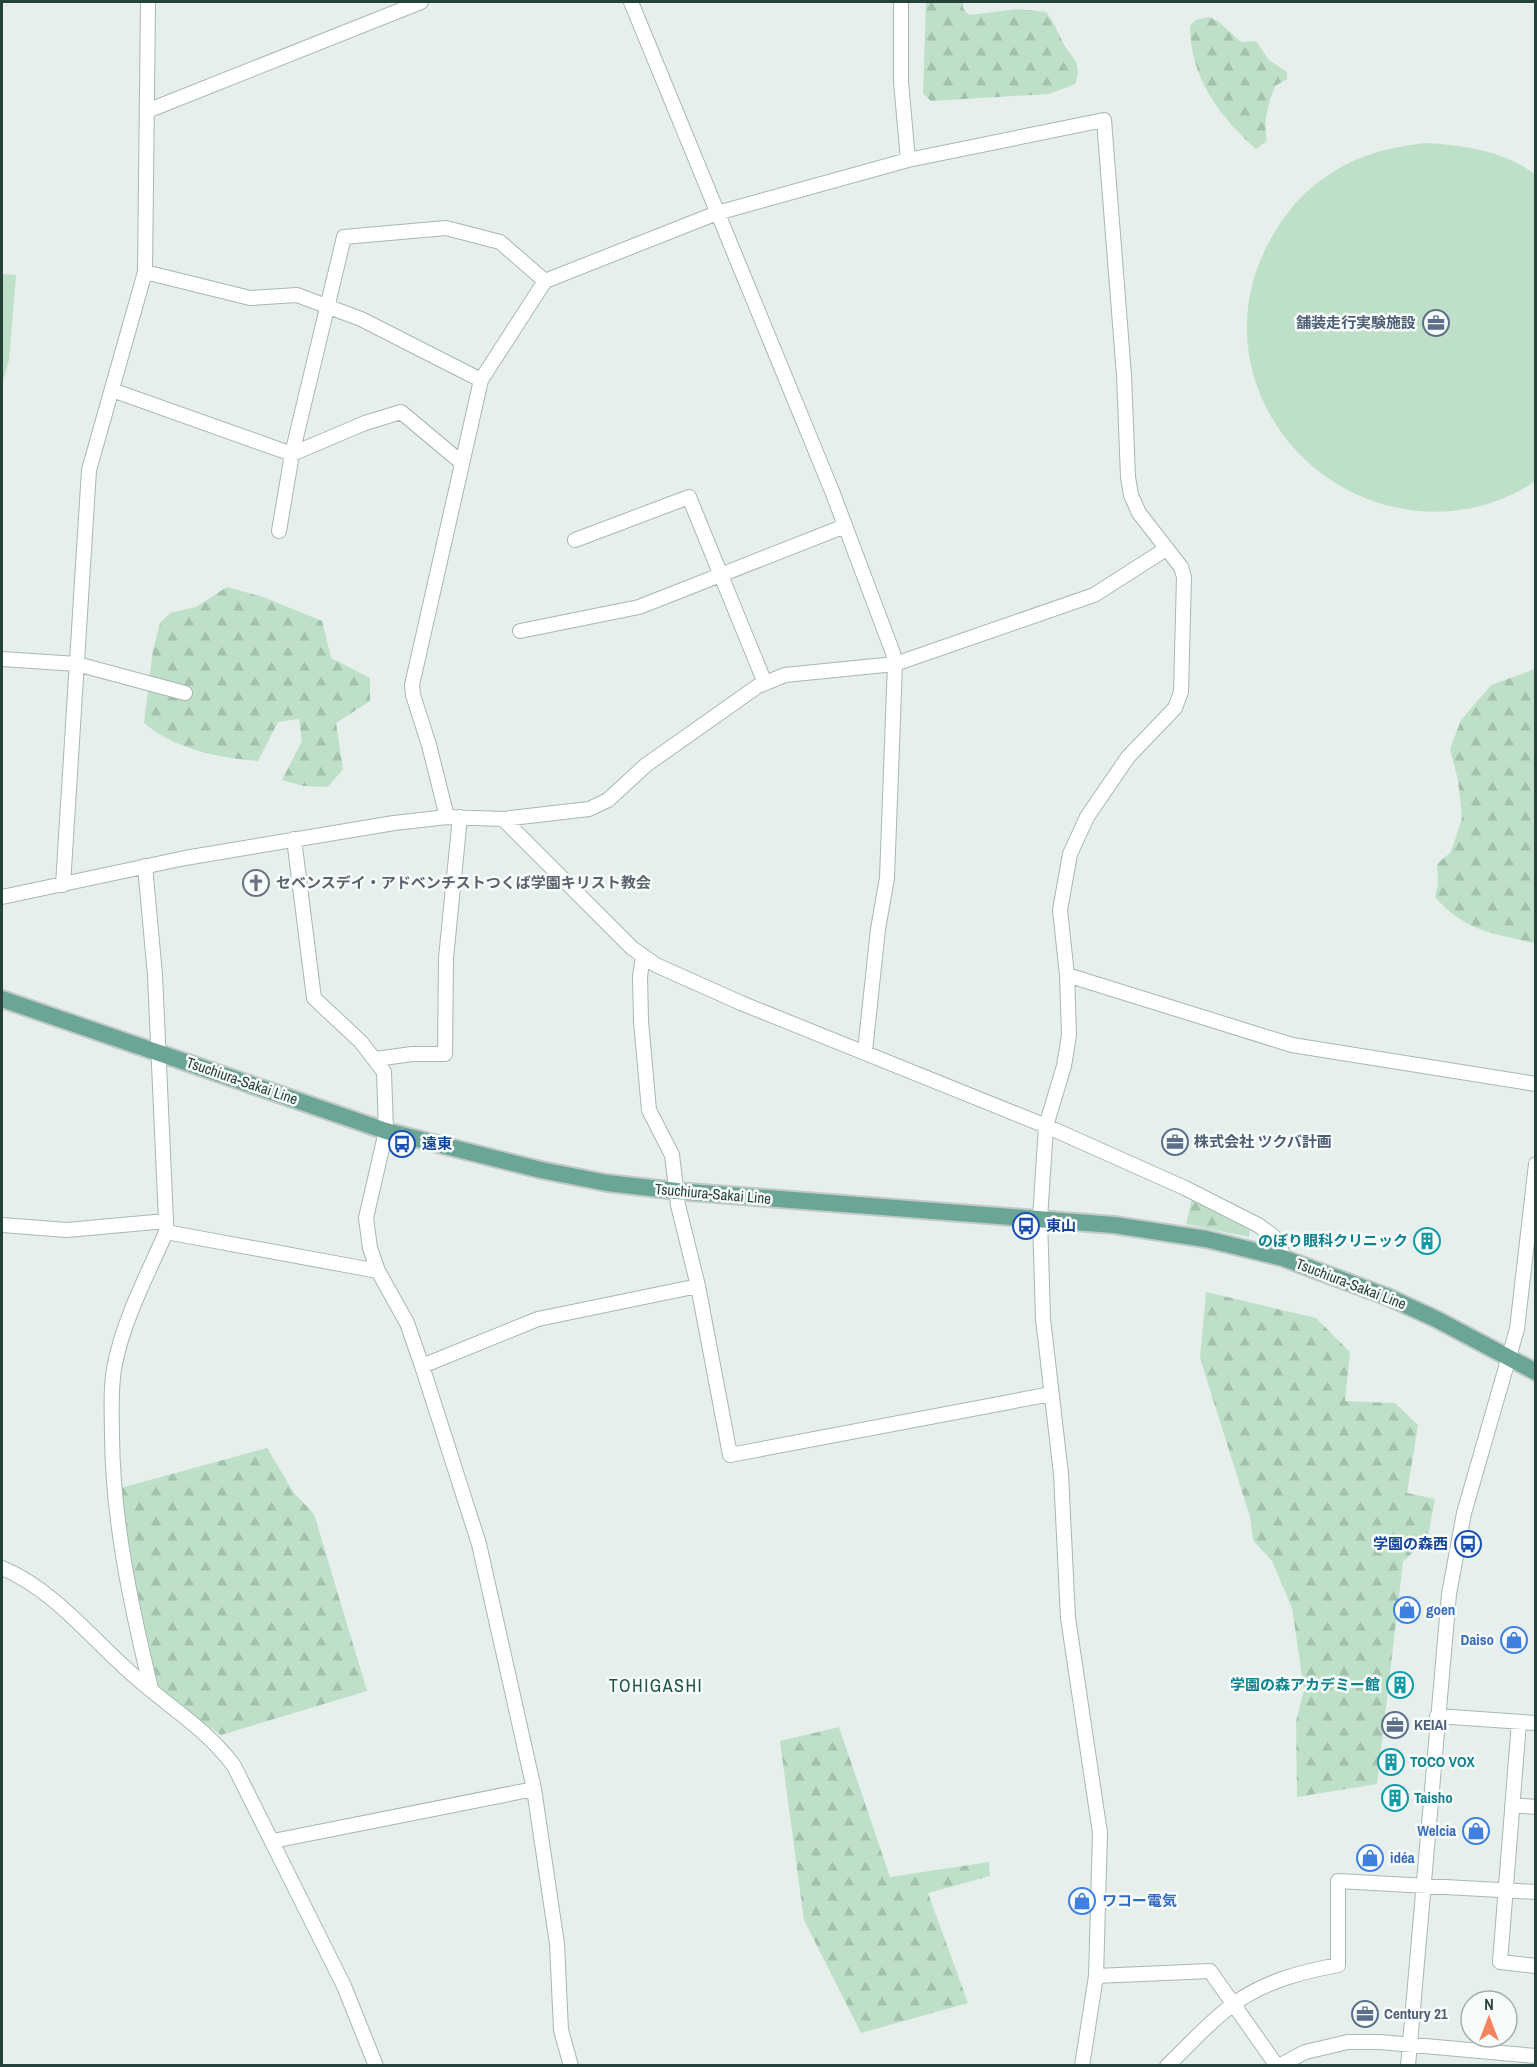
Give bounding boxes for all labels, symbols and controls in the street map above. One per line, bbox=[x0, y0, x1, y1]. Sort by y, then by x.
office icon: 舗装走行実験施設 bbox=[1421, 308, 1451, 338]
place label: 舗装走行実験施設 bbox=[1296, 312, 1416, 333]
church icon: セベンスデイ・アドベンチストつくば学園キリスト教会 bbox=[241, 868, 271, 898]
place label: セベンスデイ・アドベンチストつくば学園キリスト教会 bbox=[276, 872, 651, 893]
street label: Tsuchiura-Sakai Line bbox=[184, 1052, 301, 1109]
office icon: 株式会社 ツクバ計画 bbox=[1160, 1127, 1190, 1157]
bus stop icon: 遠東 bbox=[387, 1129, 417, 1159]
place label: 株式会社 ツクバ計画 bbox=[1194, 1131, 1332, 1152]
place label: 遠東 bbox=[422, 1133, 452, 1154]
street label: Tsuchiura-Sakai Line bbox=[654, 1178, 772, 1209]
bus stop icon: 東山 bbox=[1011, 1211, 1041, 1241]
place label: 東山 bbox=[1046, 1215, 1076, 1236]
building icon: のぼり眼科クリニック bbox=[1412, 1226, 1442, 1256]
place label: のぼり眼科クリニック bbox=[1258, 1230, 1408, 1251]
street label: Tsuchiura-Sakai Line bbox=[1293, 1253, 1409, 1314]
bus stop icon: 学園の森西 bbox=[1453, 1529, 1483, 1559]
place label: 学園の森西 bbox=[1373, 1533, 1448, 1554]
shop icon: goen bbox=[1392, 1595, 1422, 1625]
place label: goen bbox=[1426, 1599, 1455, 1620]
shop icon: Daiso bbox=[1499, 1625, 1529, 1655]
place label: Daiso bbox=[1461, 1629, 1494, 1650]
building icon: 学園の森アカデミー館 bbox=[1385, 1670, 1415, 1700]
district label: TOHIGASHI bbox=[609, 1673, 703, 1698]
place label: 学園の森アカデミー館 bbox=[1230, 1674, 1380, 1695]
office icon: KEIAI bbox=[1380, 1710, 1410, 1740]
place label: KEIAI bbox=[1414, 1714, 1447, 1735]
building icon: TOCO VOX bbox=[1376, 1747, 1406, 1777]
place label: TOCO VOX bbox=[1410, 1751, 1476, 1772]
building icon: Taisho bbox=[1380, 1783, 1410, 1813]
place label: Taisho bbox=[1414, 1787, 1453, 1808]
shop icon: Welcia bbox=[1461, 1816, 1491, 1846]
place label: Welcia bbox=[1417, 1820, 1456, 1841]
shop icon: idéa bbox=[1355, 1843, 1385, 1873]
place label: idéa bbox=[1390, 1847, 1415, 1868]
shop icon: ワコー電気 bbox=[1067, 1886, 1097, 1916]
place label: ワコー電気 bbox=[1102, 1890, 1177, 1911]
north arrow bbox=[1459, 1989, 1519, 2049]
text: N bbox=[1484, 1993, 1494, 2015]
office icon: Century 21 bbox=[1350, 1999, 1380, 2029]
place label: Century 21 bbox=[1384, 2003, 1448, 2024]

